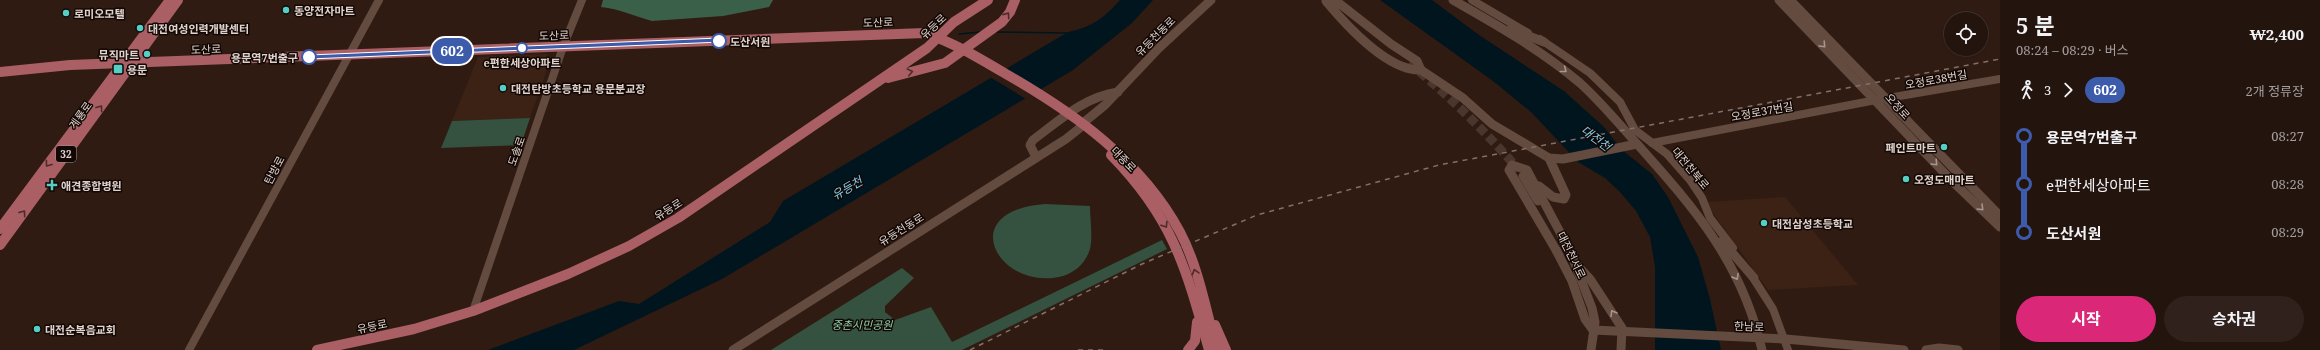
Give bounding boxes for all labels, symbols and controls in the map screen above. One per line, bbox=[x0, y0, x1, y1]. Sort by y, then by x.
place label: 동양전자마트 bbox=[294, 3, 355, 18]
marker: 동양전자마트 bbox=[281, 5, 291, 15]
place label: 로미오모텔 bbox=[74, 6, 125, 21]
marker: 로미오모텔 bbox=[61, 8, 71, 18]
street label: 유등로 bbox=[917, 10, 949, 42]
text: 5 분 bbox=[2016, 10, 2054, 40]
map controls bbox=[1944, 12, 1988, 56]
button: locate bbox=[1944, 12, 1988, 56]
one-way arrow bbox=[1002, 13, 1009, 20]
street label: 유등천동로 bbox=[1132, 13, 1178, 59]
street label: 도산로 bbox=[863, 14, 893, 30]
place label: 대전여성인력개발센터 bbox=[148, 21, 249, 36]
marker: 대전여성인력개발센터 bbox=[135, 23, 145, 33]
text: ₩2,400 bbox=[2250, 24, 2304, 44]
street label: 도산로 bbox=[539, 27, 569, 43]
marker: 도산서원 bbox=[711, 33, 727, 49]
place label: 도산서원 bbox=[730, 34, 770, 49]
line badge: 602 bbox=[429, 38, 475, 64]
one-way arrow bbox=[1818, 40, 1826, 48]
street label: 도산로 bbox=[191, 41, 221, 57]
text: 602 bbox=[440, 41, 464, 60]
text: 08:24 – 08:29 · 버스 bbox=[2016, 41, 2129, 59]
marker: e편한세상아파트 bbox=[516, 42, 528, 54]
place label: 뮤직마트 bbox=[99, 47, 139, 62]
marker: 뮤직마트 bbox=[142, 49, 152, 59]
marker: 용문역7번출구 bbox=[301, 49, 317, 65]
place label: 용문역7번출구 bbox=[231, 50, 298, 65]
place label: e편한세상아파트 bbox=[483, 55, 561, 70]
place label: 용문 bbox=[127, 62, 147, 77]
marker: 용문 bbox=[112, 63, 124, 75]
one-way arrow bbox=[1560, 66, 1567, 73]
street label: 오정로38번길 bbox=[1904, 66, 1968, 92]
one-way arrow bbox=[906, 69, 913, 77]
icon: walk bbox=[2016, 79, 2038, 101]
icon: forward bbox=[2057, 79, 2079, 101]
text: 602 bbox=[2093, 80, 2117, 99]
place label: 대전탄방초등학교 용문분교장 bbox=[511, 81, 645, 96]
text: 3 bbox=[2044, 81, 2051, 99]
text: 2개 정류장 bbox=[2246, 82, 2304, 100]
marker: 대전탄방초등학교 용문분교장 bbox=[498, 83, 508, 93]
street label: 오정로 bbox=[1882, 90, 1914, 122]
street label: 계룡로 bbox=[65, 98, 95, 132]
street label: 오정로37번길 bbox=[1730, 98, 1794, 124]
one-way arrow bbox=[95, 105, 103, 112]
water label: 대전천 bbox=[1578, 121, 1616, 156]
text: 용문역7번출구 bbox=[2046, 127, 2137, 147]
text: 08:27 bbox=[2271, 127, 2304, 145]
street label: 도솔로 bbox=[504, 134, 528, 168]
place label: 페인트마트 bbox=[1885, 140, 1936, 155]
marker: 페인트마트 bbox=[1939, 142, 1949, 152]
street label: 대종로 bbox=[1108, 143, 1140, 175]
street label: 대전천북로 bbox=[1669, 144, 1713, 192]
road number: 32 bbox=[56, 146, 76, 162]
street label: 탄방로 bbox=[260, 153, 288, 187]
one-way arrow bbox=[1930, 158, 1938, 166]
one-way arrow bbox=[46, 159, 53, 166]
water label: 유등천 bbox=[828, 171, 867, 204]
place label: 오정도매마트 bbox=[1914, 172, 1975, 187]
marker: 오정도매마트 bbox=[1901, 174, 1911, 184]
text: e편한세상아파트 bbox=[2046, 175, 2151, 195]
text: 08:28 bbox=[2271, 175, 2304, 193]
place label: 애견종합병원 bbox=[61, 178, 122, 193]
marker: 애견종합병원 bbox=[46, 179, 58, 191]
street label: 유등로 bbox=[651, 195, 685, 223]
one-way arrow bbox=[1976, 203, 1984, 211]
street label: 유등천동로 bbox=[876, 209, 926, 249]
one-way arrow bbox=[18, 210, 26, 217]
place label: 대전삼성초등학교 bbox=[1772, 216, 1853, 231]
marker: 대전삼성초등학교 bbox=[1759, 218, 1769, 228]
one-way arrow bbox=[1160, 221, 1167, 228]
text: 도산서원 bbox=[2046, 223, 2101, 243]
text: 08:29 bbox=[2271, 223, 2304, 241]
street label: 대전천서로 bbox=[1554, 229, 1590, 281]
one-way arrow bbox=[1192, 269, 1200, 275]
one-way arrow bbox=[1732, 273, 1739, 280]
button: 시작 bbox=[2016, 296, 2156, 342]
button: 승차권 bbox=[2164, 296, 2304, 342]
one-way arrow bbox=[1611, 311, 1618, 318]
street label: 유등로 bbox=[356, 316, 388, 336]
park label: 중촌시민공원 bbox=[832, 317, 893, 332]
street label: 한남로 bbox=[1734, 318, 1764, 334]
place label: 대전순복음교회 bbox=[45, 322, 116, 337]
marker: 대전순복음교회 bbox=[32, 324, 42, 334]

